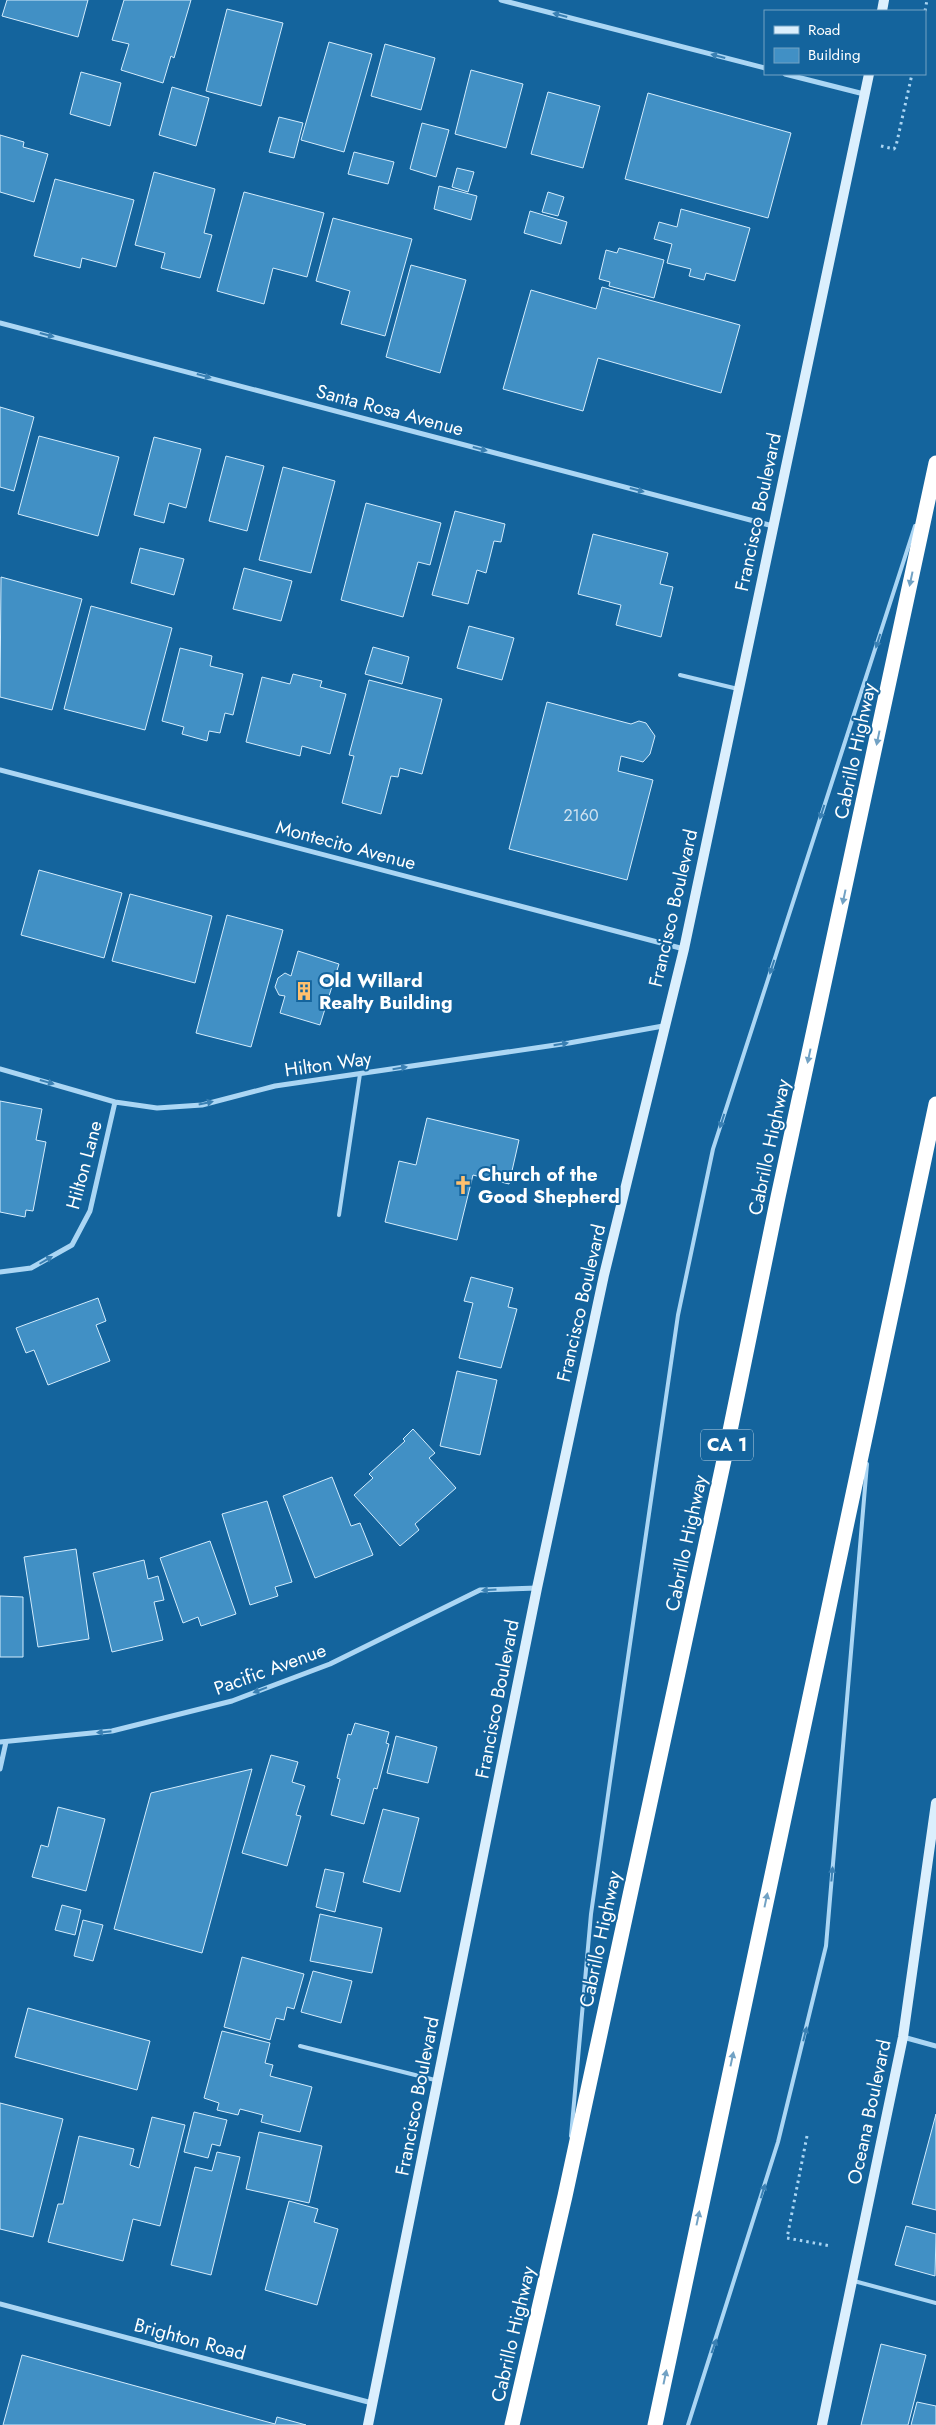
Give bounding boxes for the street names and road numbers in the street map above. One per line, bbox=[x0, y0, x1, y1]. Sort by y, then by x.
street label: Santa Rosa Avenue bbox=[313, 377, 467, 443]
street label: Francisco Boulevard bbox=[728, 430, 788, 594]
street label: Cabrillo Highway bbox=[827, 680, 883, 822]
street label: Montecito Avenue bbox=[273, 813, 419, 877]
street label: Francisco Boulevard bbox=[642, 826, 704, 990]
street label: Hilton Way bbox=[283, 1044, 374, 1083]
street label: Cabrillo Highway bbox=[741, 1076, 797, 1218]
street label: Hilton Lane bbox=[59, 1117, 109, 1212]
street label: Francisco Boulevard bbox=[550, 1221, 612, 1385]
road number: CA 1 bbox=[701, 1430, 753, 1460]
street label: Cabrillo Highway bbox=[658, 1472, 714, 1614]
street label: Francisco Boulevard bbox=[468, 1617, 526, 1781]
street label: Pacific Avenue bbox=[210, 1636, 330, 1702]
street label: Cabrillo Highway bbox=[572, 1868, 628, 2010]
street label: Francisco Boulevard bbox=[388, 2014, 446, 2178]
street label: Oceana Boulevard bbox=[840, 2037, 898, 2187]
street label: Cabrillo Highway bbox=[484, 2263, 542, 2405]
street label: Brighton Road bbox=[131, 2311, 249, 2367]

